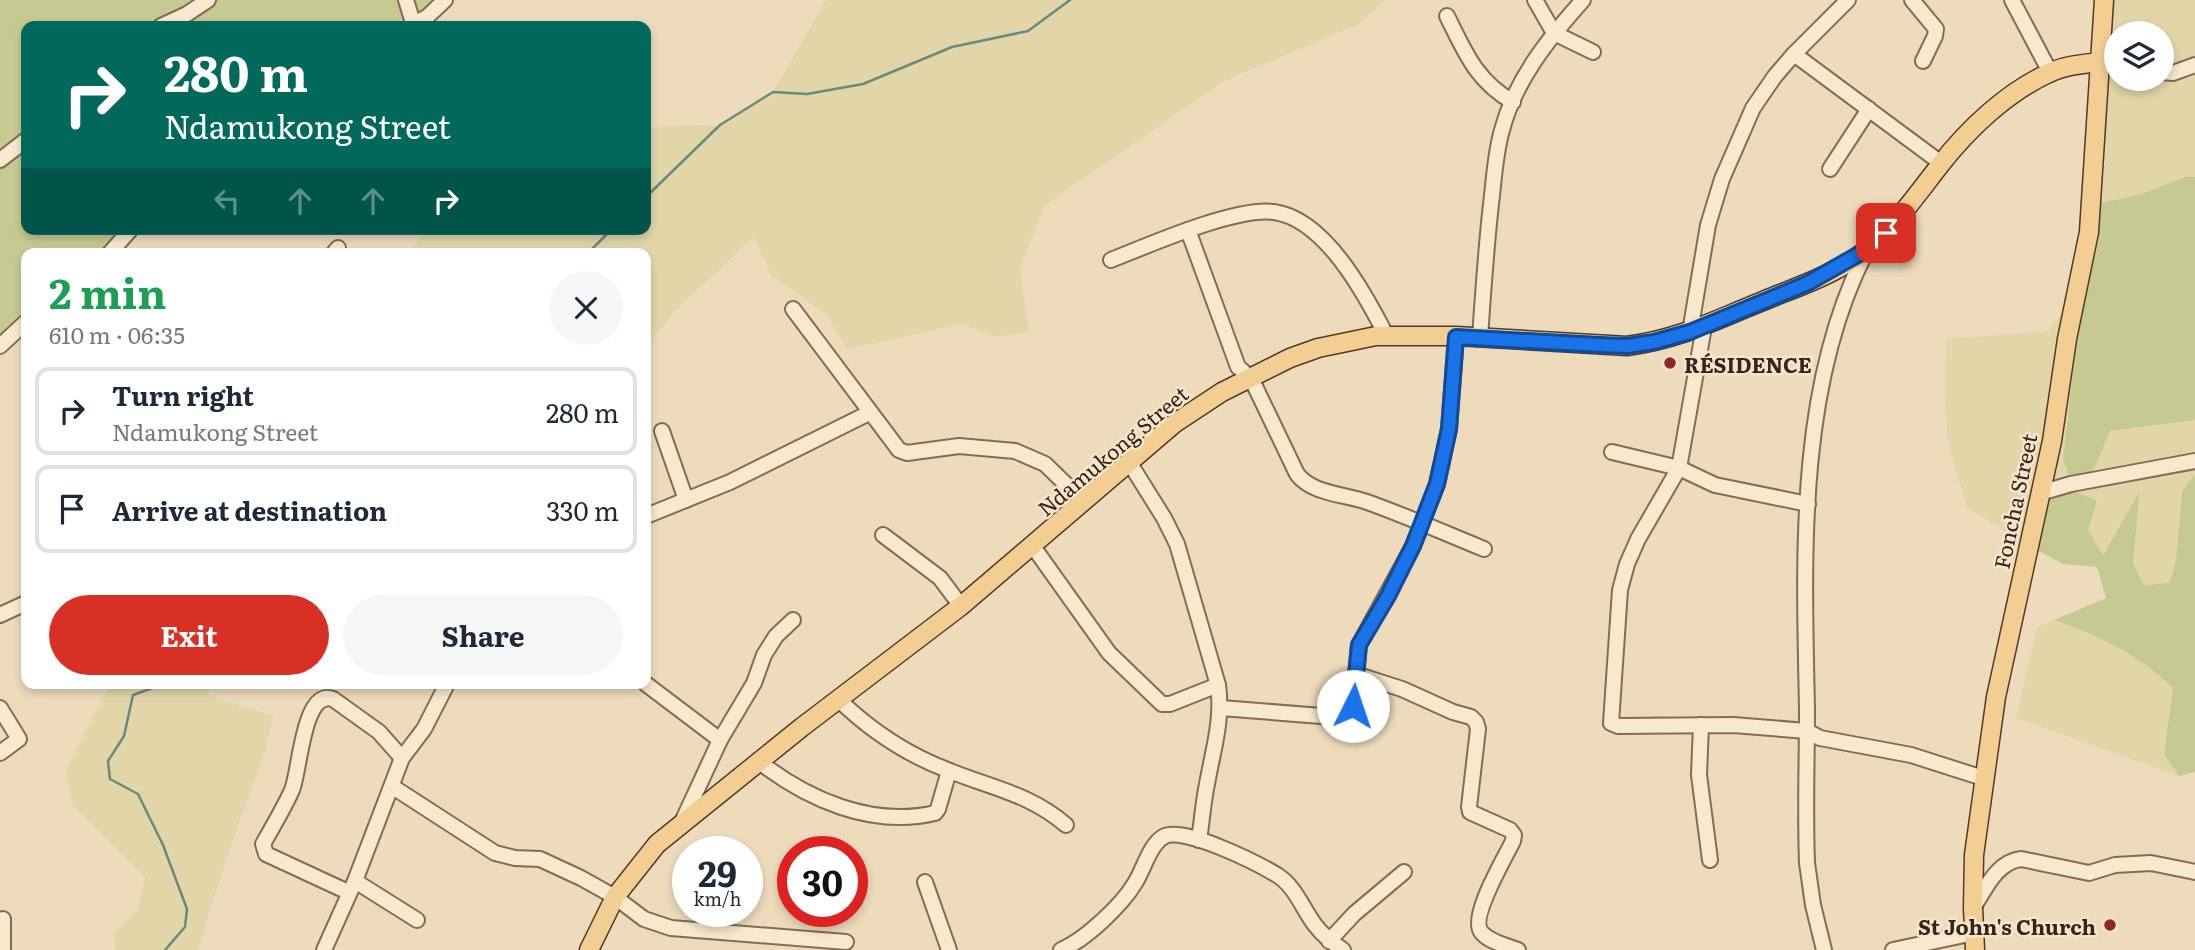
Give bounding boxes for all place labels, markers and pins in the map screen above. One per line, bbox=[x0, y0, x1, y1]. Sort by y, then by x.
pin bbox=[1856, 203, 1916, 263]
place label: RÉSIDENCE bbox=[1684, 348, 1812, 379]
marker: RÉSIDENCE bbox=[1662, 355, 1678, 371]
place label: St John's Church bbox=[1918, 910, 2096, 941]
marker: St John's Church bbox=[2102, 917, 2118, 933]

